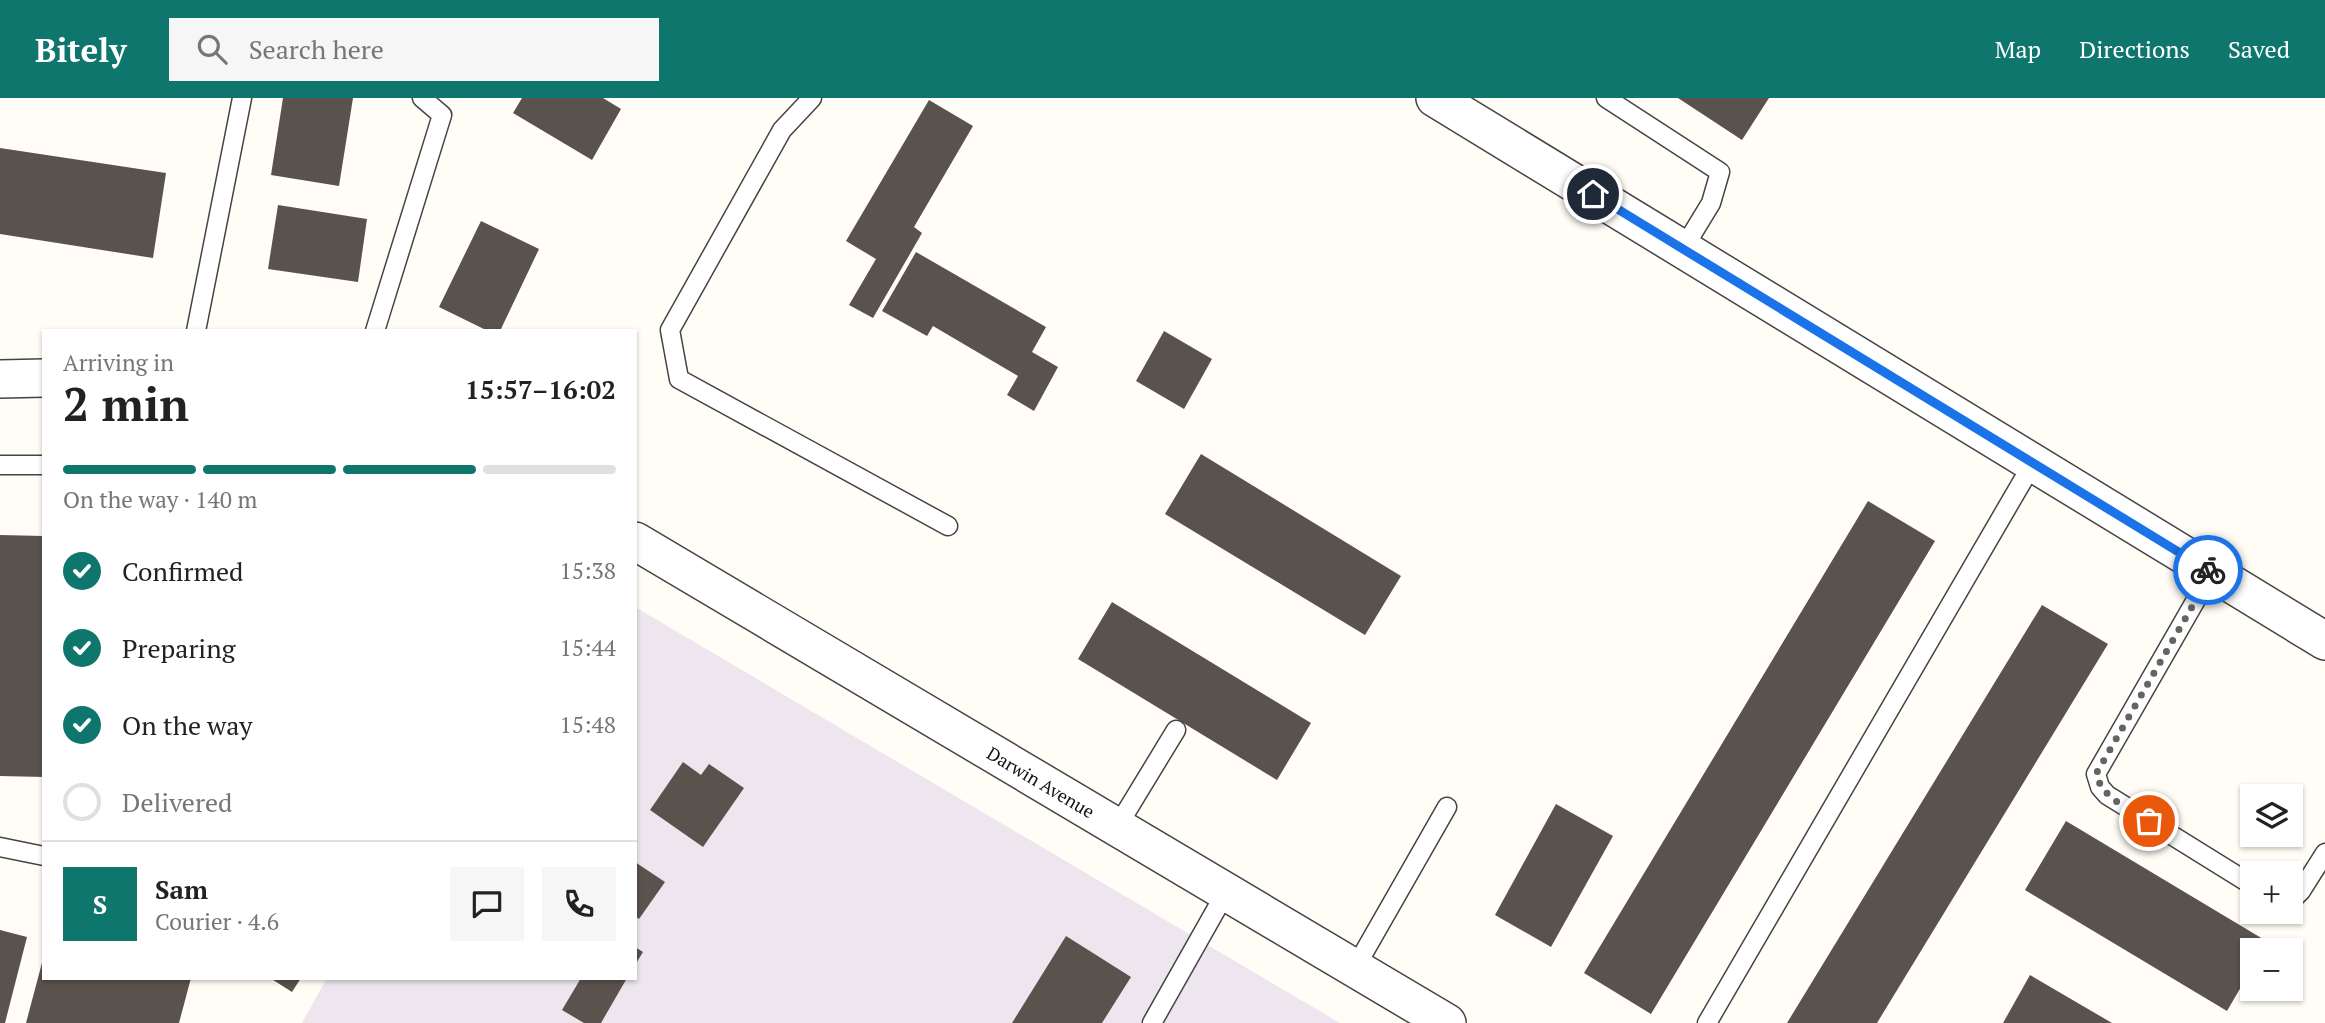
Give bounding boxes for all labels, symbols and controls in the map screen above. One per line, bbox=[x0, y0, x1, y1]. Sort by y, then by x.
search box bbox=[169, 18, 659, 81]
text: Bitely bbox=[35, 28, 127, 71]
icon: search bbox=[193, 30, 231, 68]
text: Search here bbox=[249, 32, 384, 66]
text: Map bbox=[1995, 33, 2041, 65]
text: Directions bbox=[2079, 33, 2190, 65]
text: Saved bbox=[2228, 33, 2290, 65]
pin bbox=[1563, 164, 1623, 224]
icon: home bbox=[1574, 175, 1612, 213]
text: Arriving in bbox=[63, 347, 174, 378]
text: 15:57–16:02 bbox=[465, 372, 616, 406]
text: 2 min bbox=[63, 373, 189, 434]
text: On the way · 140 m bbox=[63, 484, 257, 515]
courier bbox=[2173, 535, 2243, 605]
icon: bike bbox=[2189, 551, 2227, 589]
icon: check bbox=[63, 552, 101, 590]
text: Confirmed bbox=[122, 554, 243, 588]
text: 15:38 bbox=[559, 555, 616, 586]
icon: check bbox=[63, 629, 101, 667]
text: Preparing bbox=[122, 631, 235, 665]
text: 15:44 bbox=[559, 632, 616, 663]
icon: check bbox=[63, 706, 101, 744]
text: On the way bbox=[122, 708, 253, 742]
text: 15:48 bbox=[559, 709, 616, 740]
street label: Darwin Avenue bbox=[983, 741, 1099, 823]
map controls bbox=[2240, 784, 2303, 1001]
button: layers bbox=[2240, 784, 2303, 847]
text: Delivered bbox=[122, 785, 232, 819]
pin bbox=[2119, 791, 2179, 851]
icon: bag bbox=[2130, 802, 2168, 840]
button: + bbox=[2240, 861, 2303, 924]
button: chat bbox=[450, 867, 524, 941]
button: phone bbox=[542, 867, 616, 941]
text: Sam bbox=[155, 872, 208, 906]
text: S bbox=[93, 887, 107, 921]
text: Courier · 4.6 bbox=[155, 906, 279, 937]
button: − bbox=[2240, 938, 2303, 1001]

